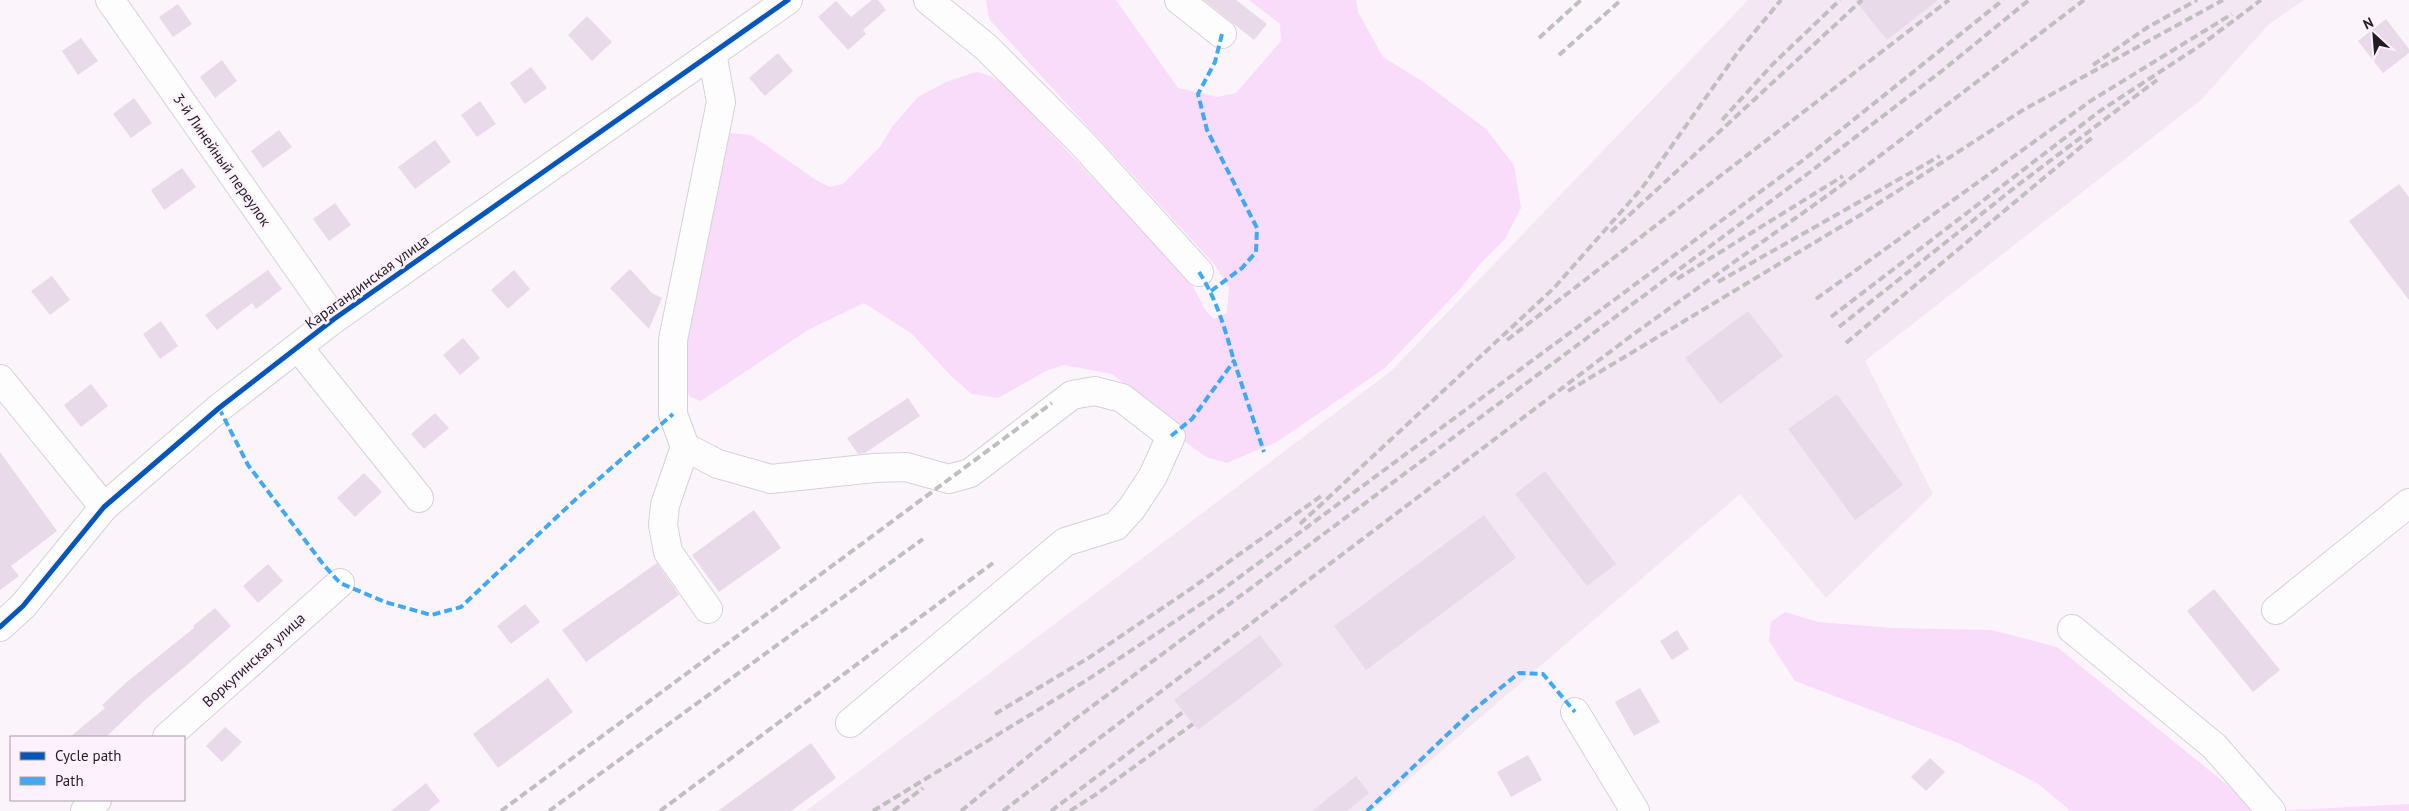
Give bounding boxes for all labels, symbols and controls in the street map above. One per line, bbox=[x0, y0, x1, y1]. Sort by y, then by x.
north arrow bbox=[2349, 10, 2399, 60]
text: N bbox=[2360, 13, 2376, 33]
street label: 3-й Линейный переулок bbox=[169, 90, 276, 231]
street label: Карагандинская улица bbox=[301, 230, 432, 333]
street label: Воркутинская улица bbox=[198, 608, 309, 711]
legend bbox=[10, 736, 185, 801]
text: Cycle path bbox=[55, 746, 121, 765]
text: Path bbox=[55, 771, 84, 790]

